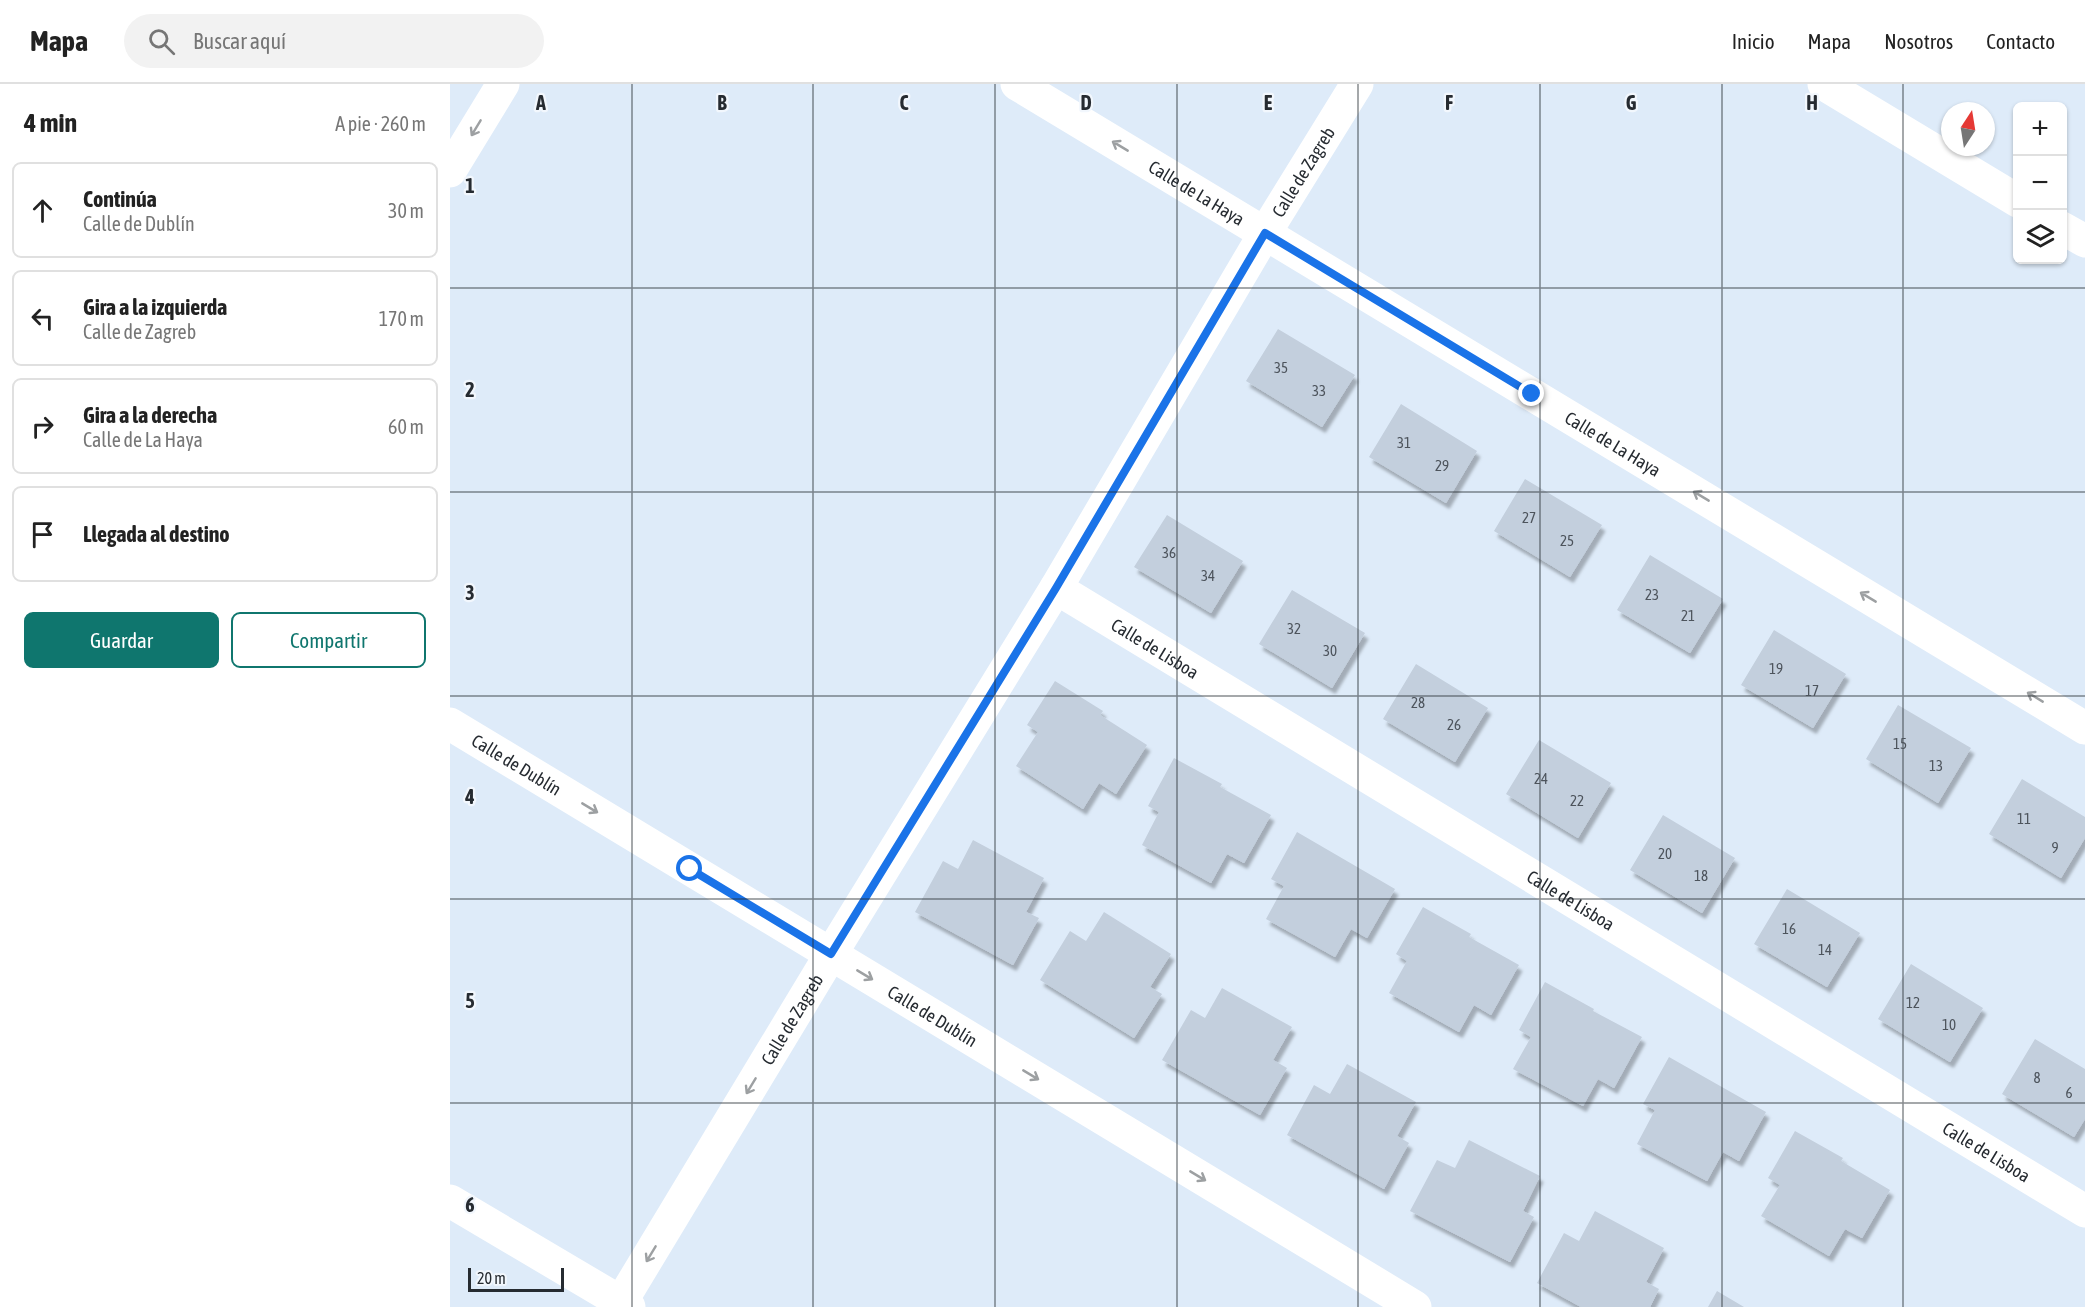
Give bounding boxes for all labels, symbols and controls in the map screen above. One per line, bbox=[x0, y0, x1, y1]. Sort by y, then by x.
search box bbox=[124, 14, 544, 68]
text: Mapa bbox=[30, 25, 88, 57]
icon: search bbox=[145, 25, 178, 58]
text: Buscar aquí bbox=[193, 28, 286, 54]
text: Inicio bbox=[1732, 29, 1775, 53]
text: Mapa bbox=[1808, 29, 1851, 53]
text: Nosotros bbox=[1884, 29, 1953, 53]
text: Contacto bbox=[1986, 29, 2055, 53]
text: A bbox=[535, 91, 546, 114]
text: B bbox=[717, 91, 727, 114]
text: C bbox=[900, 91, 909, 114]
text: D bbox=[1080, 91, 1092, 114]
text: E bbox=[1264, 91, 1273, 114]
text: F bbox=[1445, 91, 1453, 114]
text: G bbox=[1626, 91, 1637, 114]
text: H bbox=[1806, 91, 1818, 114]
north arrow bbox=[1941, 102, 1995, 156]
map controls bbox=[2013, 102, 2067, 264]
button: + bbox=[2013, 102, 2067, 156]
text: 4 min bbox=[24, 108, 77, 138]
text: A pie · 260 m bbox=[335, 112, 426, 135]
one-way arrow bbox=[470, 119, 482, 136]
street label: Calle de Zagreb bbox=[1267, 123, 1339, 221]
one-way arrow bbox=[1112, 140, 1129, 152]
street label: Calle de La Haya bbox=[1145, 156, 1249, 229]
button: − bbox=[2013, 156, 2067, 210]
text: 1 bbox=[465, 174, 475, 197]
text: Continúa bbox=[83, 186, 157, 212]
icon: ahead bbox=[26, 194, 59, 227]
text: 30 m bbox=[388, 199, 424, 222]
button: layers bbox=[2013, 210, 2067, 264]
text: Calle de Dublín bbox=[83, 212, 195, 235]
text: Gira a la izquierda bbox=[83, 294, 227, 320]
icon: left bbox=[26, 302, 59, 335]
text: 170 m bbox=[379, 307, 424, 330]
text: Calle de Zagreb bbox=[83, 320, 196, 343]
house number: 35 bbox=[1274, 359, 1288, 376]
text: 2 bbox=[465, 378, 475, 401]
route end bbox=[1518, 380, 1544, 406]
house number: 33 bbox=[1312, 382, 1326, 399]
text: Gira a la derecha bbox=[83, 402, 217, 428]
street label: Calle de La Haya bbox=[1561, 407, 1665, 480]
icon: right bbox=[26, 410, 59, 443]
text: 60 m bbox=[388, 415, 424, 438]
text: Calle de La Haya bbox=[83, 428, 203, 451]
house number: 31 bbox=[1397, 434, 1411, 451]
house number: 29 bbox=[1435, 457, 1449, 474]
one-way arrow bbox=[1693, 490, 1710, 502]
house number: 27 bbox=[1522, 509, 1536, 526]
icon: arrive bbox=[26, 518, 59, 551]
text: Llegada al destino bbox=[83, 521, 230, 547]
house number: 25 bbox=[1560, 532, 1574, 549]
house number: 36 bbox=[1162, 544, 1176, 561]
house number: 34 bbox=[1201, 567, 1215, 584]
text: 3 bbox=[465, 581, 475, 604]
house number: 23 bbox=[1645, 586, 1659, 603]
one-way arrow bbox=[1860, 590, 1877, 602]
house number: 21 bbox=[1681, 607, 1695, 624]
button: Guardar bbox=[24, 612, 219, 668]
button: Compartir bbox=[231, 612, 426, 668]
street label: Calle de Lisboa bbox=[1108, 614, 1203, 683]
house number: 32 bbox=[1287, 620, 1301, 637]
house number: 30 bbox=[1323, 642, 1337, 659]
house number: 19 bbox=[1769, 660, 1783, 677]
house number: 17 bbox=[1805, 682, 1819, 699]
one-way arrow bbox=[2027, 691, 2044, 703]
house number: 28 bbox=[1411, 694, 1425, 711]
house number: 26 bbox=[1447, 716, 1461, 733]
street label: Calle de Dublín bbox=[468, 729, 565, 799]
house number: 15 bbox=[1893, 735, 1907, 752]
house number: 13 bbox=[1929, 757, 1943, 774]
house number: 24 bbox=[1534, 770, 1548, 787]
text: 4 bbox=[464, 785, 475, 808]
house number: 22 bbox=[1570, 792, 1584, 809]
one-way arrow bbox=[581, 803, 598, 815]
house number: 11 bbox=[2017, 810, 2031, 827]
house number: 9 bbox=[2051, 839, 2059, 856]
house number: 20 bbox=[1658, 845, 1672, 862]
route start bbox=[676, 855, 702, 881]
street label: Calle de Lisboa bbox=[1523, 865, 1619, 934]
house number: 18 bbox=[1694, 867, 1708, 884]
house number: 16 bbox=[1782, 920, 1796, 937]
house number: 14 bbox=[1818, 941, 1832, 958]
one-way arrow bbox=[856, 969, 873, 981]
street label: Calle de Zagreb bbox=[756, 970, 827, 1068]
street label: Calle de Dublín bbox=[884, 981, 981, 1051]
text: 5 bbox=[465, 989, 475, 1012]
house number: 12 bbox=[1906, 994, 1920, 1011]
house number: 10 bbox=[1942, 1016, 1956, 1033]
house number: 8 bbox=[2033, 1069, 2041, 1086]
one-way arrow bbox=[1022, 1070, 1039, 1082]
one-way arrow bbox=[745, 1077, 757, 1094]
house number: 6 bbox=[2065, 1084, 2073, 1101]
street label: Calle de Lisboa bbox=[1939, 1117, 2034, 1186]
one-way arrow bbox=[1189, 1171, 1206, 1183]
text: 6 bbox=[465, 1193, 475, 1216]
one-way arrow bbox=[644, 1245, 656, 1262]
scale bar bbox=[468, 1265, 564, 1292]
text: 20 m bbox=[477, 1269, 506, 1287]

